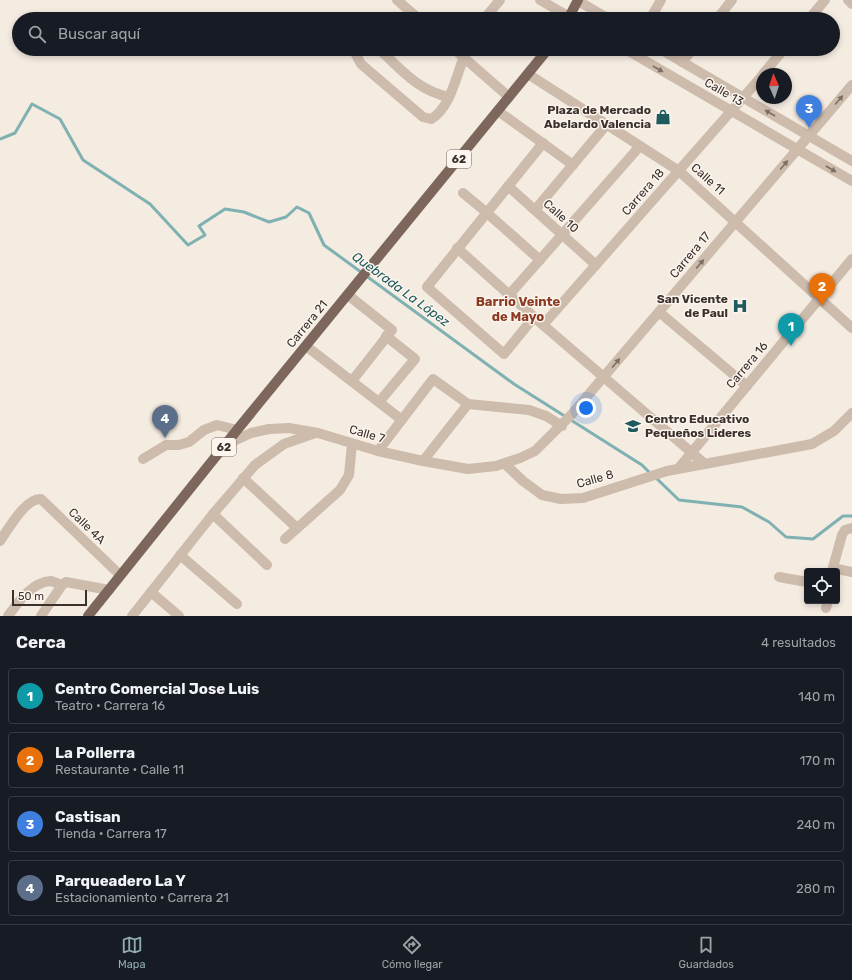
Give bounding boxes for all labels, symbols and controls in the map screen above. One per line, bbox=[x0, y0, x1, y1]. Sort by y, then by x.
search box bbox=[12, 12, 840, 56]
icon: search bbox=[26, 23, 48, 45]
text: Buscar aquí bbox=[58, 25, 140, 43]
one-way arrow bbox=[653, 65, 664, 72]
north arrow bbox=[756, 68, 792, 104]
street label: Calle 13 bbox=[702, 75, 746, 109]
pin: 3 bbox=[796, 95, 822, 128]
one-way arrow bbox=[835, 95, 844, 105]
place label: Plaza de Mercado Abelardo Valencia bbox=[544, 103, 651, 131]
shop icon: Plaza de Mercado Abelardo Valencia bbox=[654, 108, 672, 126]
one-way arrow bbox=[764, 110, 776, 117]
road number: 62 bbox=[447, 150, 471, 168]
street label: Calle 11 bbox=[688, 160, 728, 198]
one-way arrow bbox=[779, 160, 788, 170]
street label: Carrera 18 bbox=[619, 166, 667, 218]
one-way arrow bbox=[825, 166, 837, 173]
street label: Calle 10 bbox=[540, 196, 582, 236]
street label: Carrera 17 bbox=[667, 229, 713, 281]
water label: Quebrada La López bbox=[349, 249, 453, 330]
one-way arrow bbox=[695, 259, 704, 269]
pin: 2 bbox=[809, 273, 835, 306]
place label: San Vicente de Paul bbox=[657, 292, 728, 320]
district label: Barrio Veinte de Mayo bbox=[476, 294, 561, 324]
hospital icon: San Vicente de Paul bbox=[731, 297, 749, 315]
street label: Carrera 21 bbox=[284, 298, 330, 350]
pin: 1 bbox=[778, 313, 804, 346]
street label: Carrera 16 bbox=[723, 339, 771, 391]
one-way arrow bbox=[611, 358, 620, 369]
your location bbox=[576, 398, 596, 418]
pin: 4 bbox=[152, 405, 178, 438]
place label: Centro Educativo Pequeños Lideres bbox=[645, 412, 752, 440]
school or university icon: Centro Educativo Pequeños Lideres bbox=[624, 417, 642, 435]
street label: Calle 7 bbox=[348, 422, 386, 446]
road number: 62 bbox=[212, 438, 236, 456]
street label: Calle 8 bbox=[575, 467, 615, 491]
street label: Calle 4A bbox=[66, 505, 108, 547]
map controls bbox=[804, 568, 840, 604]
button: locate bbox=[804, 568, 840, 604]
scale bar bbox=[12, 588, 87, 607]
text: 50 m bbox=[18, 590, 44, 603]
text: Cerca bbox=[16, 632, 66, 652]
text: 4 resultados bbox=[761, 635, 836, 650]
text: Centro Comercial Jose Luis bbox=[55, 680, 259, 698]
text: 1 bbox=[27, 689, 33, 704]
text: 140 m bbox=[798, 689, 835, 704]
text: Teatro · Carrera 16 bbox=[55, 698, 165, 713]
text: La Pollerra bbox=[55, 744, 135, 762]
text: 2 bbox=[26, 753, 34, 768]
text: 170 m bbox=[800, 753, 835, 768]
text: Restaurante · Calle 11 bbox=[55, 762, 184, 777]
text: Castisan bbox=[55, 808, 121, 826]
text: 3 bbox=[26, 817, 34, 832]
text: 240 m bbox=[796, 817, 835, 832]
text: Tienda · Carrera 17 bbox=[55, 826, 167, 841]
text: Parqueadero La Y bbox=[55, 872, 186, 890]
text: 4 bbox=[26, 881, 34, 896]
text: 280 m bbox=[796, 881, 835, 896]
text: Estacionamiento · Carrera 21 bbox=[55, 890, 229, 905]
tab: Mapa bbox=[118, 934, 146, 971]
tab: Cómo llegar bbox=[382, 934, 442, 971]
tab: Guardados bbox=[679, 934, 734, 971]

